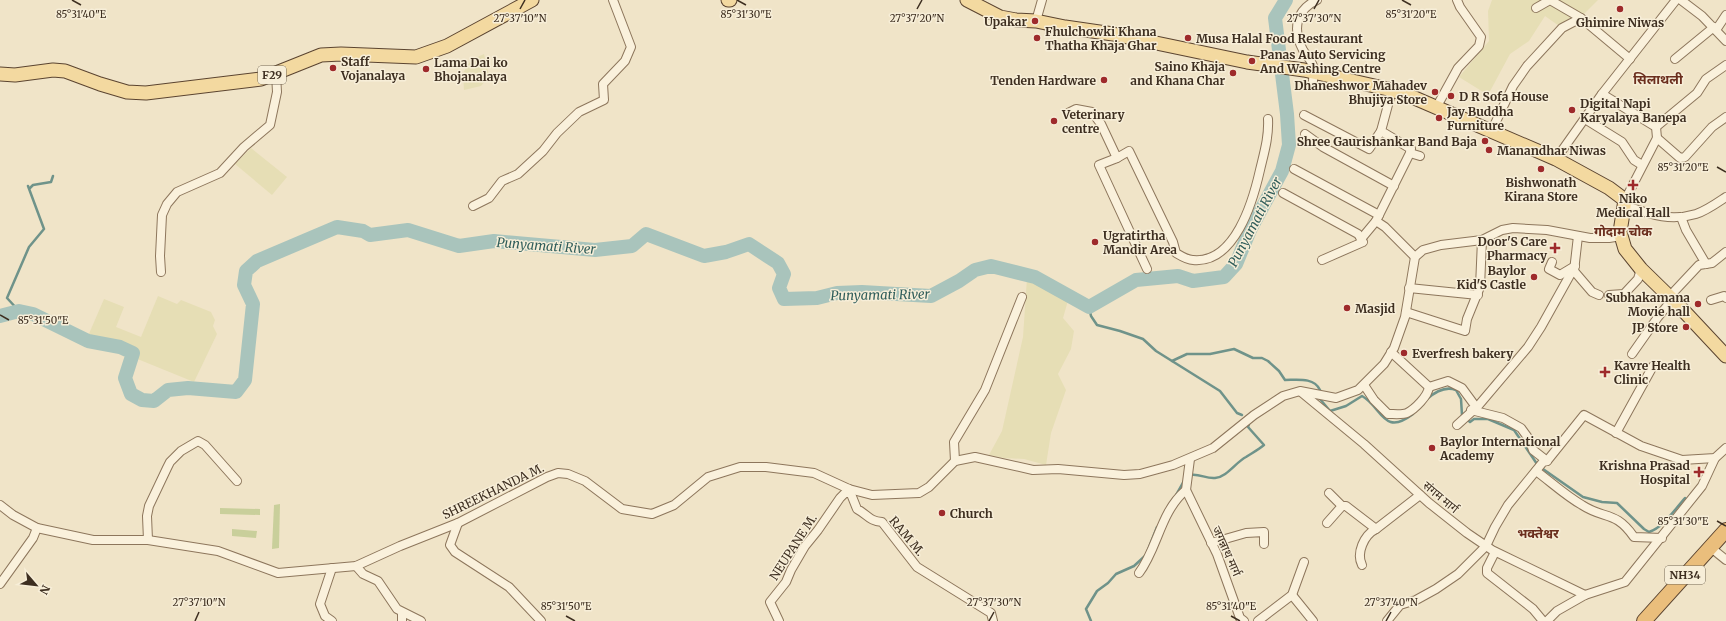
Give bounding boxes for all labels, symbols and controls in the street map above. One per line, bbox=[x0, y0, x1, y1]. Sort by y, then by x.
marker: Ghimire Niwas bbox=[1615, 4, 1625, 14]
text: 85°31'40"E bbox=[56, 8, 107, 21]
text: 85°31'30"E bbox=[721, 8, 772, 21]
text: 85°31'20"E bbox=[1386, 8, 1437, 21]
text: 27°37'10"N bbox=[494, 12, 547, 25]
text: 27°37'20"N bbox=[890, 12, 944, 25]
text: 27°37'30"N bbox=[1287, 12, 1341, 25]
place label: Upakar bbox=[984, 14, 1027, 29]
place label: Ghimire Niwas bbox=[1576, 15, 1664, 30]
marker: Upakar bbox=[1030, 16, 1040, 26]
place label: Fhulchowki Khana Thatha Khaja Ghar bbox=[1045, 24, 1157, 53]
place label: Musa Halal Food Restaurant bbox=[1196, 31, 1363, 46]
marker: Fhulchowki Khana Thatha Khaja Ghar bbox=[1032, 33, 1042, 43]
marker: Musa Halal Food Restaurant bbox=[1183, 33, 1193, 43]
place label: Panas Auto Servicing And Washing Centre bbox=[1259, 47, 1386, 76]
place label: Staff Vojanalaya bbox=[340, 54, 405, 83]
place label: Lama Dai ko Bhojanalaya bbox=[434, 55, 508, 84]
marker: Panas Auto Servicing And Washing Centre bbox=[1247, 56, 1257, 66]
place label: Saino Khaja and Khana Char bbox=[1130, 59, 1225, 88]
marker: Staff Vojanalaya bbox=[328, 63, 338, 73]
marker: Lama Dai ko Bhojanalaya bbox=[421, 64, 431, 74]
road number: F29 bbox=[258, 66, 286, 84]
marker: Saino Khaja and Khana Char bbox=[1228, 68, 1238, 78]
district label: सिलाथली bbox=[1633, 71, 1684, 88]
place label: Tenden Hardware bbox=[990, 73, 1096, 88]
marker: Tenden Hardware bbox=[1099, 75, 1109, 85]
place label: Dhaneshwor Mahadev Bhujiya Store bbox=[1294, 78, 1428, 107]
marker: Dhaneshwor Mahadev Bhujiya Store bbox=[1430, 87, 1440, 97]
place label: D R Sofa House bbox=[1459, 89, 1549, 104]
marker: D R Sofa House bbox=[1446, 91, 1456, 101]
place label: Digital Napi Karyalaya Banepa bbox=[1580, 96, 1687, 125]
place label: Jay Buddha Furniture bbox=[1446, 104, 1514, 133]
marker: Digital Napi Karyalaya Banepa bbox=[1567, 105, 1577, 115]
place label: Veterinary centre bbox=[1061, 107, 1125, 136]
marker: Jay Buddha Furniture bbox=[1434, 113, 1444, 123]
marker: Veterinary centre bbox=[1049, 116, 1059, 126]
place label: Shree Gaurishankar Band Baja bbox=[1297, 134, 1477, 149]
marker: Shree Gaurishankar Band Baja bbox=[1480, 136, 1490, 146]
place label: Manandhar Niwas bbox=[1497, 143, 1606, 158]
marker: Manandhar Niwas bbox=[1484, 145, 1494, 155]
text: 85°31'20"E bbox=[1658, 161, 1709, 174]
marker: Bishwonath Kirana Store bbox=[1536, 164, 1546, 174]
water label: Punyamati River bbox=[1224, 174, 1286, 270]
place label: Bishwonath Kirana Store bbox=[1504, 175, 1578, 204]
marker: Niko Medical Hall bbox=[1628, 180, 1638, 190]
place label: Niko Medical Hall bbox=[1596, 191, 1670, 220]
district label: गाेदाम चाेक bbox=[1594, 223, 1652, 240]
place label: Ugratirtha Mandir Area bbox=[1103, 228, 1177, 257]
water label: Punyamati River bbox=[496, 234, 597, 258]
place label: Door'S Care Pharmacy bbox=[1478, 234, 1548, 263]
marker: Ugratirtha Mandir Area bbox=[1090, 237, 1100, 247]
marker: Door'S Care Pharmacy bbox=[1550, 243, 1560, 253]
place label: Baylor Kid'S Castle bbox=[1457, 263, 1527, 292]
marker: Baylor Kid'S Castle bbox=[1529, 272, 1539, 282]
water label: Punyamati River bbox=[830, 286, 931, 304]
place label: Subhakamana Movie hall bbox=[1605, 290, 1690, 319]
marker: Subhakamana Movie hall bbox=[1693, 299, 1703, 309]
place label: Masjid bbox=[1355, 301, 1396, 316]
marker: Masjid bbox=[1342, 303, 1352, 313]
text: 85°31'50"E bbox=[18, 314, 69, 327]
place label: JP Store bbox=[1631, 320, 1679, 335]
marker: JP Store bbox=[1681, 322, 1691, 332]
place label: Everfresh bakery bbox=[1412, 346, 1514, 361]
marker: Everfresh bakery bbox=[1399, 348, 1409, 358]
place label: Kavre Health Clinic bbox=[1614, 358, 1691, 387]
marker: Kavre Health Clinic bbox=[1599, 366, 1611, 378]
place label: Baylor International Academy bbox=[1439, 434, 1560, 463]
marker: Baylor International Academy bbox=[1427, 443, 1437, 453]
place label: Krishna Prasad Hospital bbox=[1599, 458, 1691, 487]
street label: SHREEKHANDA M. bbox=[440, 460, 546, 522]
marker: Krishna Prasad Hospital bbox=[1693, 466, 1705, 478]
street label: संगम मार्ग bbox=[1420, 478, 1463, 517]
place label: Church bbox=[950, 506, 993, 521]
marker: Church bbox=[937, 508, 947, 518]
street label: NEUPANE M. bbox=[766, 511, 820, 583]
street label: RAM M. bbox=[886, 513, 928, 559]
text: 85°31'30"E bbox=[1658, 515, 1709, 528]
street label: जगन्नाथ मार्ग bbox=[1209, 524, 1245, 579]
district label: भक्तेश्वर bbox=[1517, 525, 1559, 542]
north arrow bbox=[16, 565, 56, 605]
road number: NH34 bbox=[1665, 566, 1705, 584]
text: N bbox=[36, 583, 53, 597]
text: 27°37'10"N bbox=[173, 596, 226, 609]
text: 27°37'30"N bbox=[967, 596, 1021, 609]
text: 27°37'40"N bbox=[1364, 596, 1418, 609]
text: 85°31'50"E bbox=[541, 600, 592, 613]
text: 85°31'40"E bbox=[1206, 600, 1257, 613]

